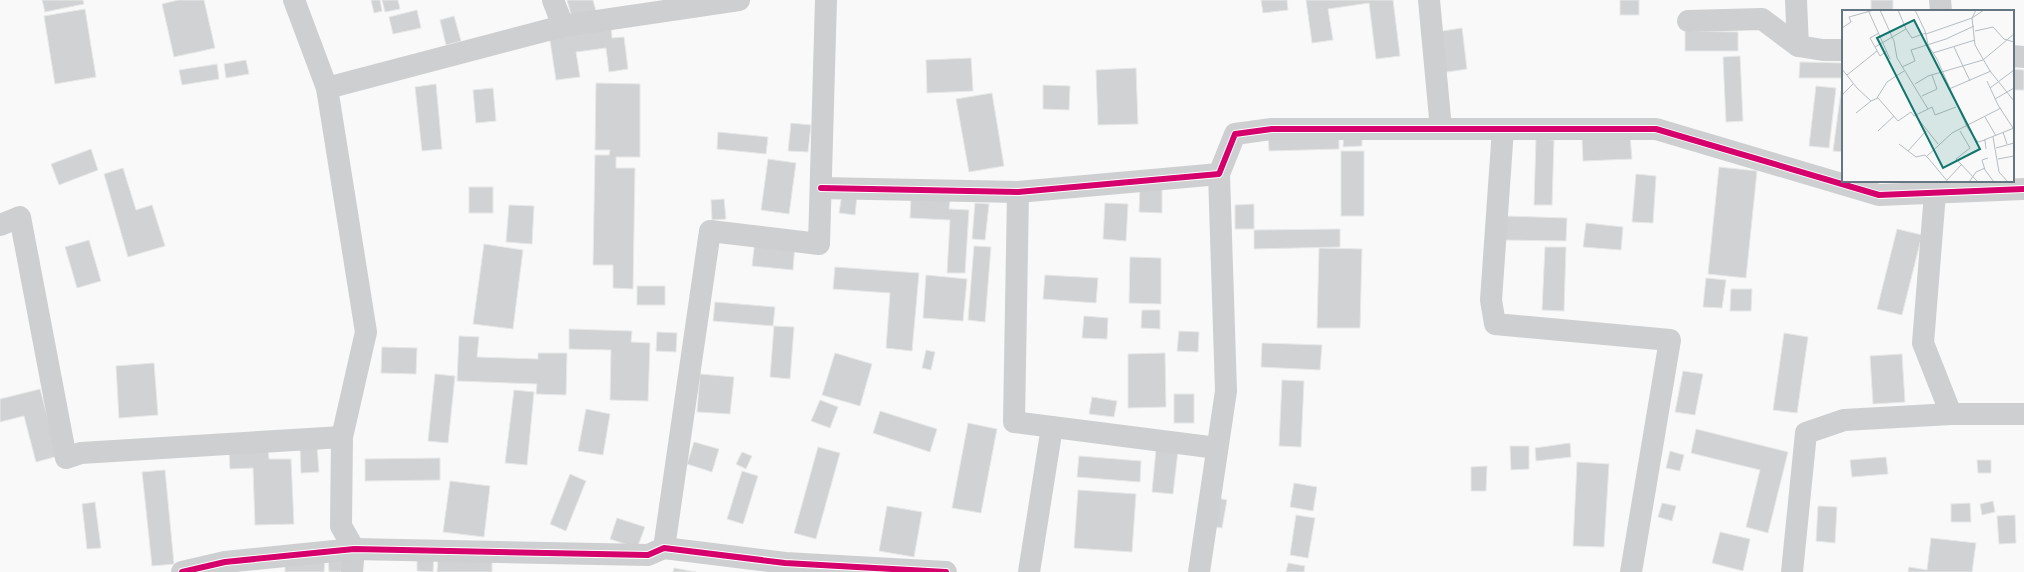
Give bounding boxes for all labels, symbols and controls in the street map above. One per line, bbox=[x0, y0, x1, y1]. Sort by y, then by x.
inset map bbox=[1842, 10, 2014, 182]

